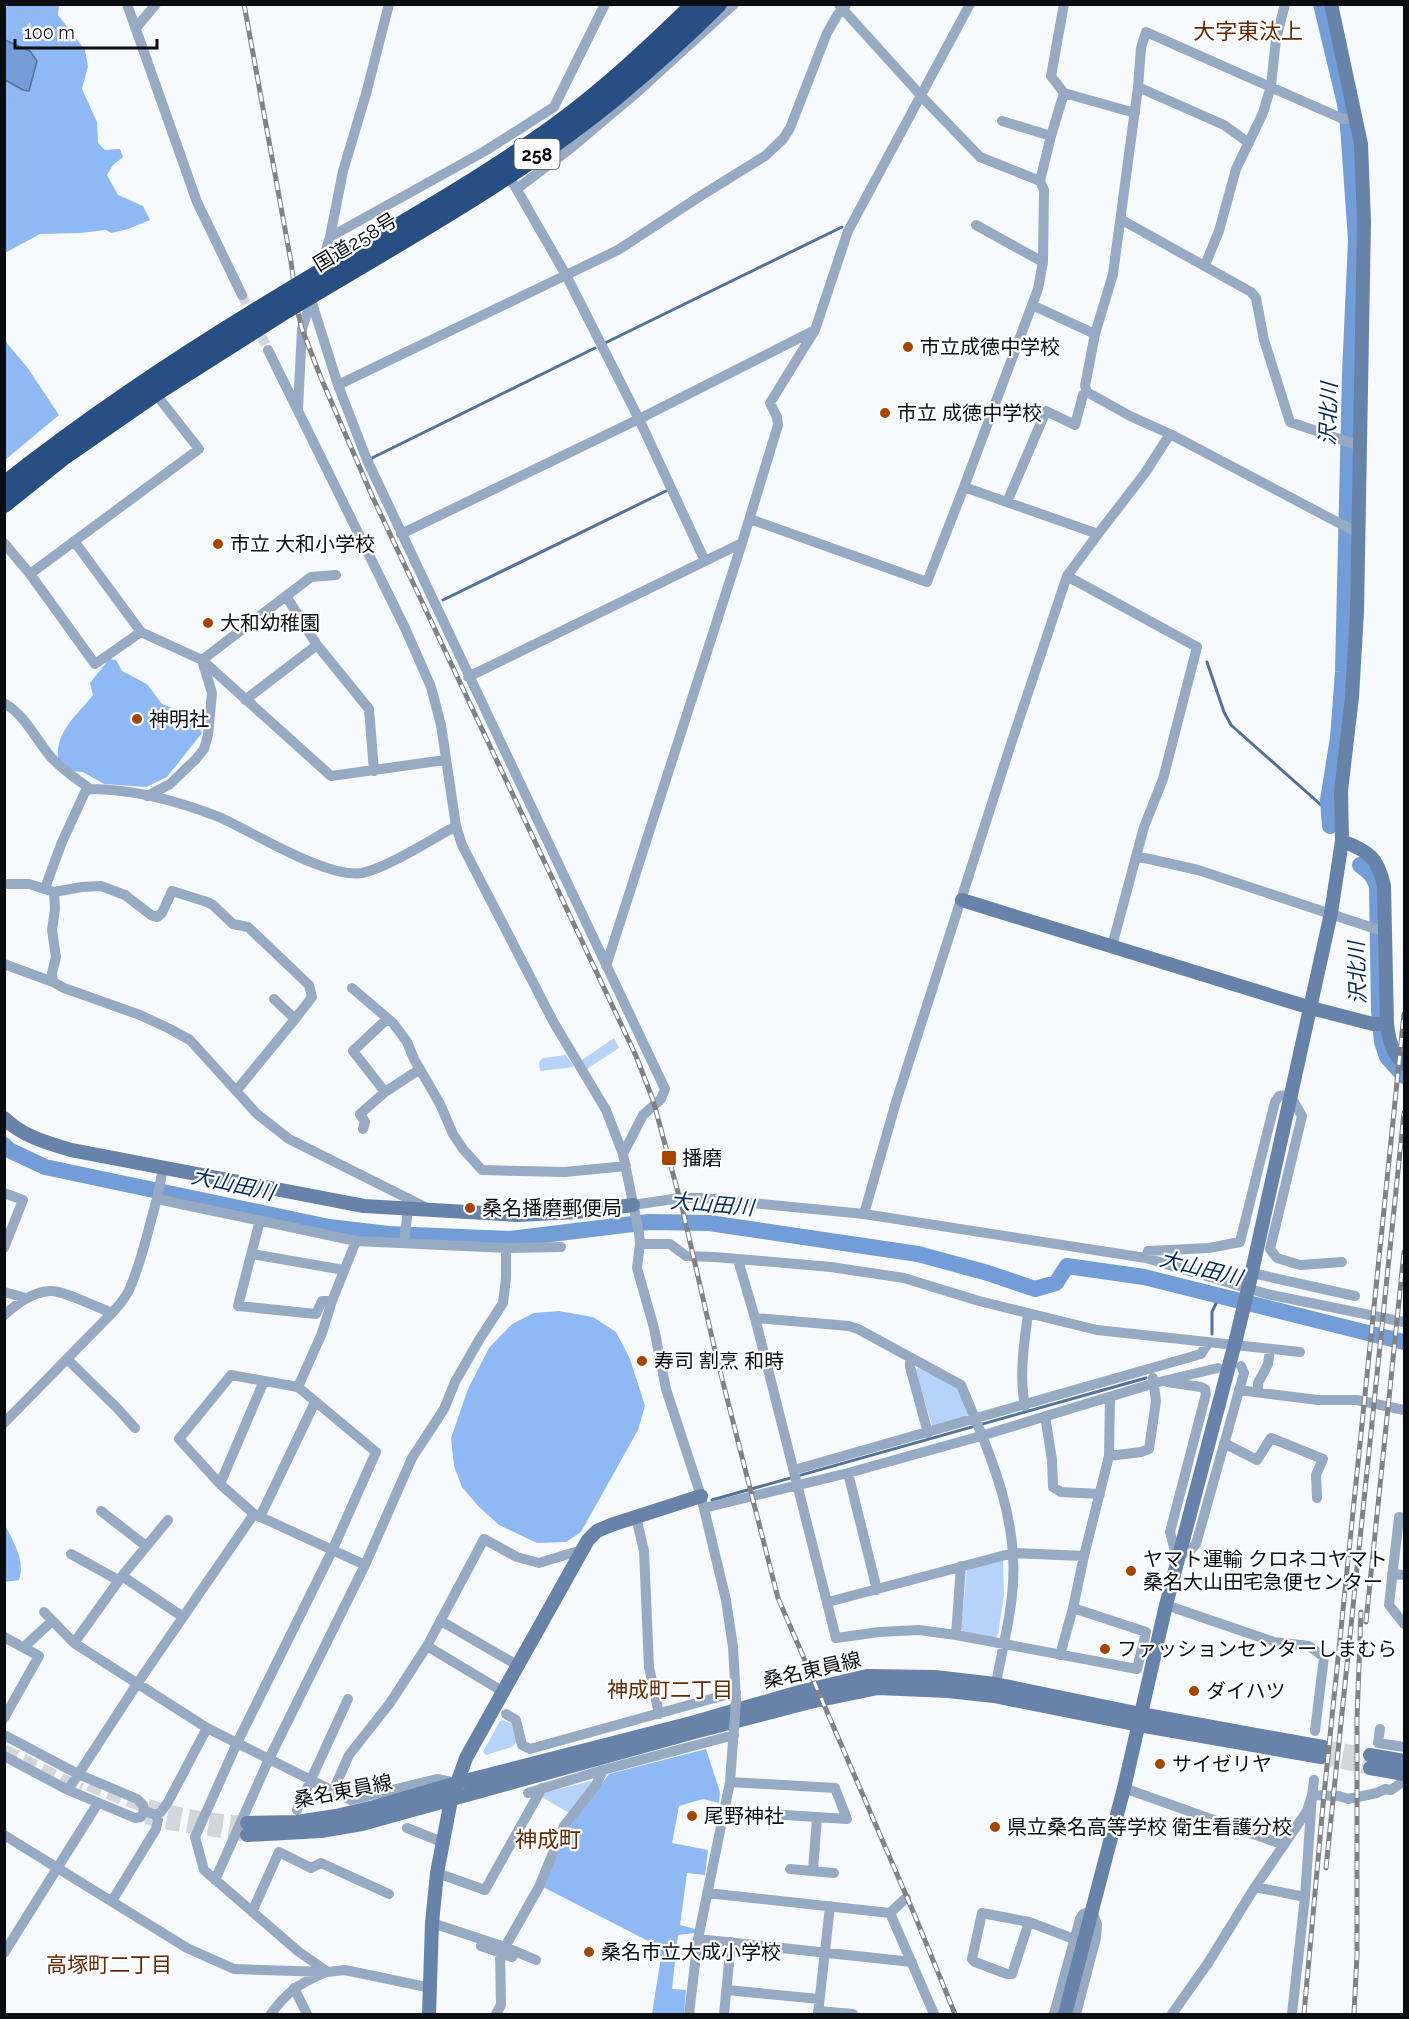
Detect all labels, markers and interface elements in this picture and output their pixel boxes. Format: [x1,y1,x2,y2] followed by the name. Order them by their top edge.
[15,12,158,50] scale bar
[1193,18,1303,44] district label: 大字東汰上
[24,22,75,43] text: 100 m
[514,139,560,169] road number: 258
[309,208,401,276] street label: 国道258号
[920,335,1060,359] place label: 市立成徳中学校
[901,340,915,354] marker: 市立成徳中学校
[1314,380,1342,446] water label: 沢北川
[897,401,1042,425] place label: 市立 成徳中学校
[878,406,892,420] marker: 市立 成徳中学校
[230,532,375,556] place label: 市立 大和小学校
[211,537,225,551] marker: 市立 大和小学校
[220,611,320,635] place label: 大和幼稚園
[201,616,215,630] marker: 大和幼稚園
[149,707,209,731] place label: 神明社
[130,712,144,726] marker: 神明社
[1343,939,1371,1005] water label: 沢北川
[682,1146,722,1170] place label: 播磨
[660,1149,678,1167] marker: 播磨
[189,1163,279,1205] water label: 大山田川
[669,1188,757,1220] water label: 大山田川
[482,1196,622,1220] place label: 桑名播磨郵便局
[463,1201,477,1215] marker: 桑名播磨郵便局
[1157,1246,1247,1291] water label: 大山田川
[654,1349,784,1373] place label: 寿司 割烹 和時
[635,1354,649,1368] marker: 寿司 割烹 和時
[1143,1547,1388,1594] place label: ヤマト運輸 クロネコヤマト 桑名大山田宅急便センター
[1124,1564,1138,1578] marker: ヤマト運輸 クロネコヤマト 桑名大山田宅急便センター
[1117,1637,1397,1661] place label: ファッションセンターしまむら
[1098,1642,1112,1656] marker: ファッションセンターしまむら
[761,1647,863,1693] street label: 桑名東員線
[607,1677,733,1702] district label: 神成町二丁目
[1206,1679,1286,1703] place label: ダイハツ
[1187,1684,1201,1698] marker: ダイハツ
[1172,1752,1272,1776] place label: サイゼリヤ
[1153,1757,1167,1771] marker: サイゼリヤ
[292,1770,394,1812] street label: 桑名東員線
[704,1804,784,1828] place label: 尾野神社
[685,1809,699,1823] marker: 尾野神社
[1007,1815,1292,1839] place label: 県立桑名高等学校 衛生看護分校
[988,1820,1002,1834] marker: 県立桑名高等学校 衛生看護分校
[515,1826,581,1852] district label: 神成町
[601,1940,781,1964] place label: 桑名市立大成小学校
[582,1945,596,1959] marker: 桑名市立大成小学校
[46,1952,172,1977] district label: 高塚町二丁目

